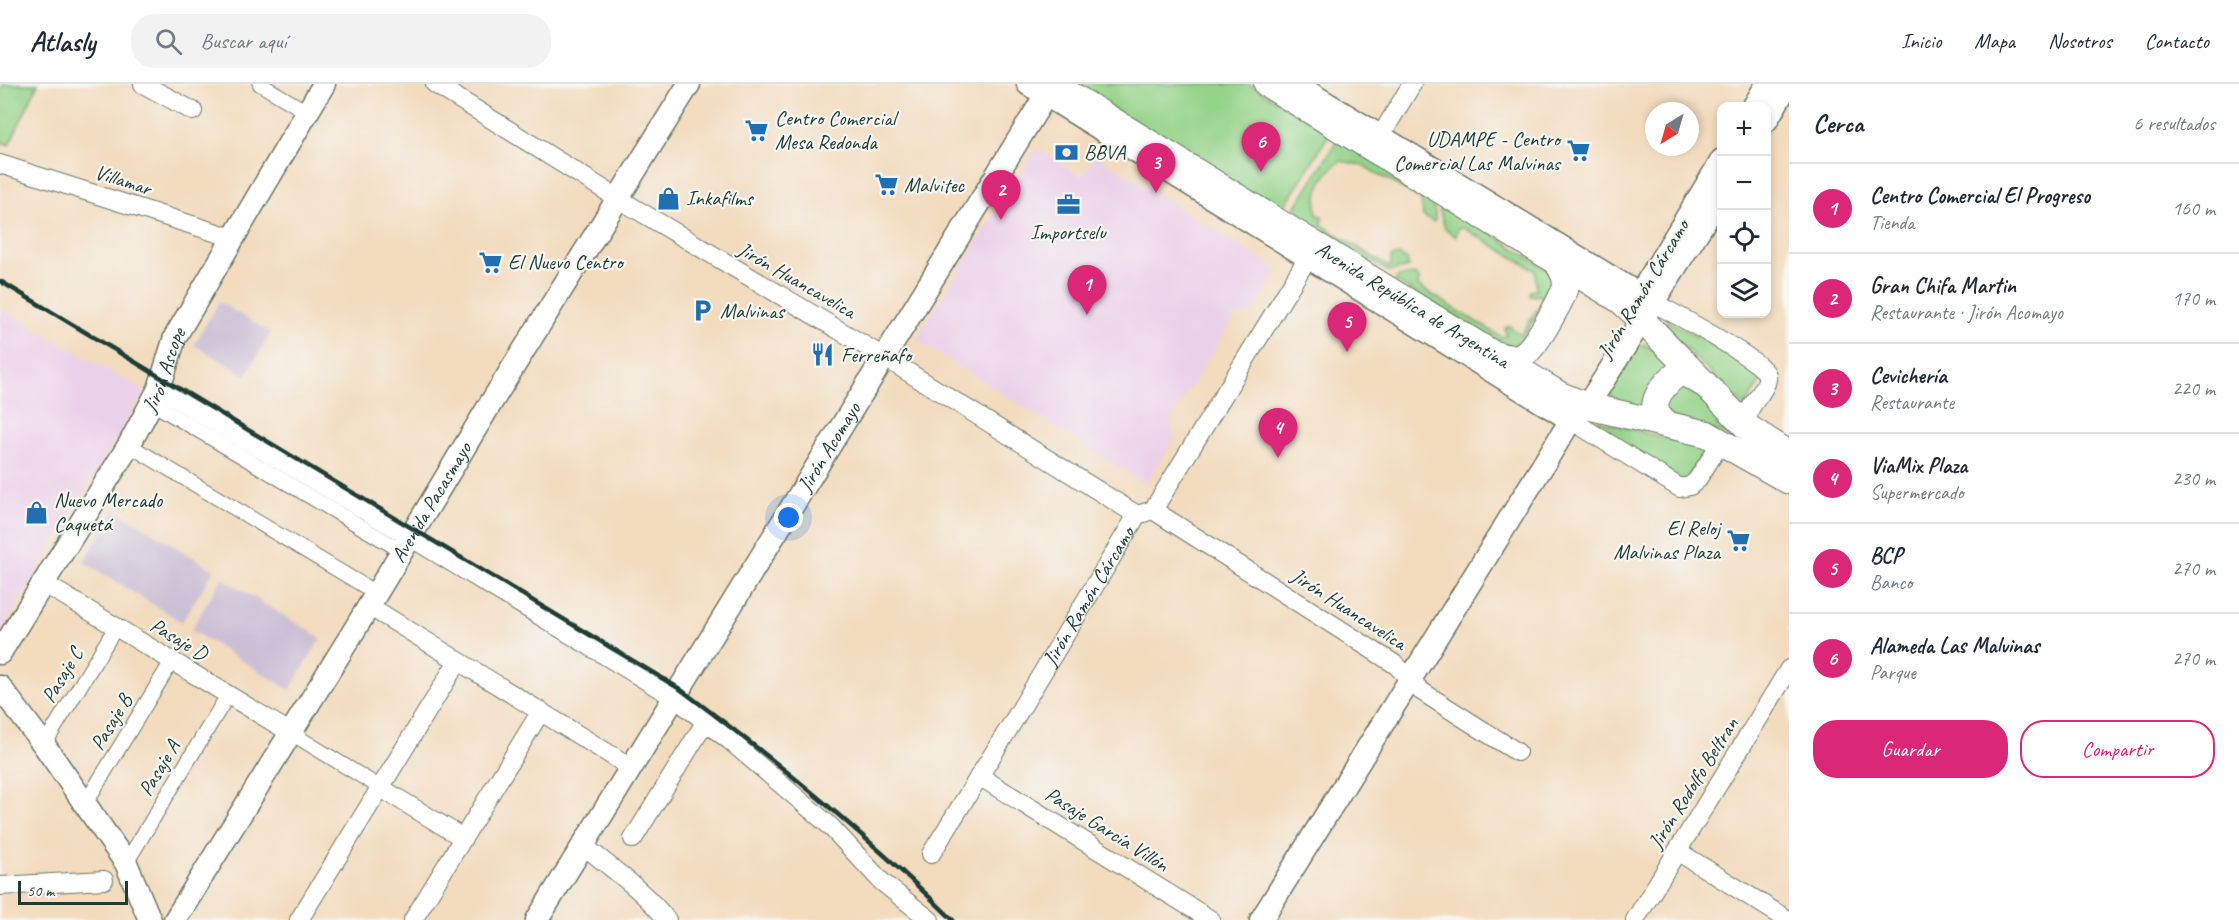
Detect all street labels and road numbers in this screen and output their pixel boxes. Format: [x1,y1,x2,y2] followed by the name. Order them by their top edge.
[92,159,157,202] street label: Villamar
[1591,213,1696,364] street label: Jirón Ramón Cárcamo
[733,235,863,325] street label: Jirón Huancavelica
[1311,235,1516,375] street label: Avenida República de Argentina
[136,321,191,417] street label: Jirón Ascope
[791,396,867,497] street label: Jirón Acomayo
[385,436,478,567] street label: Avenida Pacasmayo
[1036,520,1141,671] street label: Jirón Ramón Cárcamo
[1286,562,1413,657] street label: Jirón Huancavelica
[146,612,214,667] street label: Pasaje D
[35,641,90,707] street label: Pasaje C
[84,687,139,755] street label: Pasaje B
[1642,712,1744,854] street label: Jirón Rodolfo Beltran
[132,734,186,801] street label: Pasaje A
[1040,781,1174,878] street label: Pasaje García Villón

